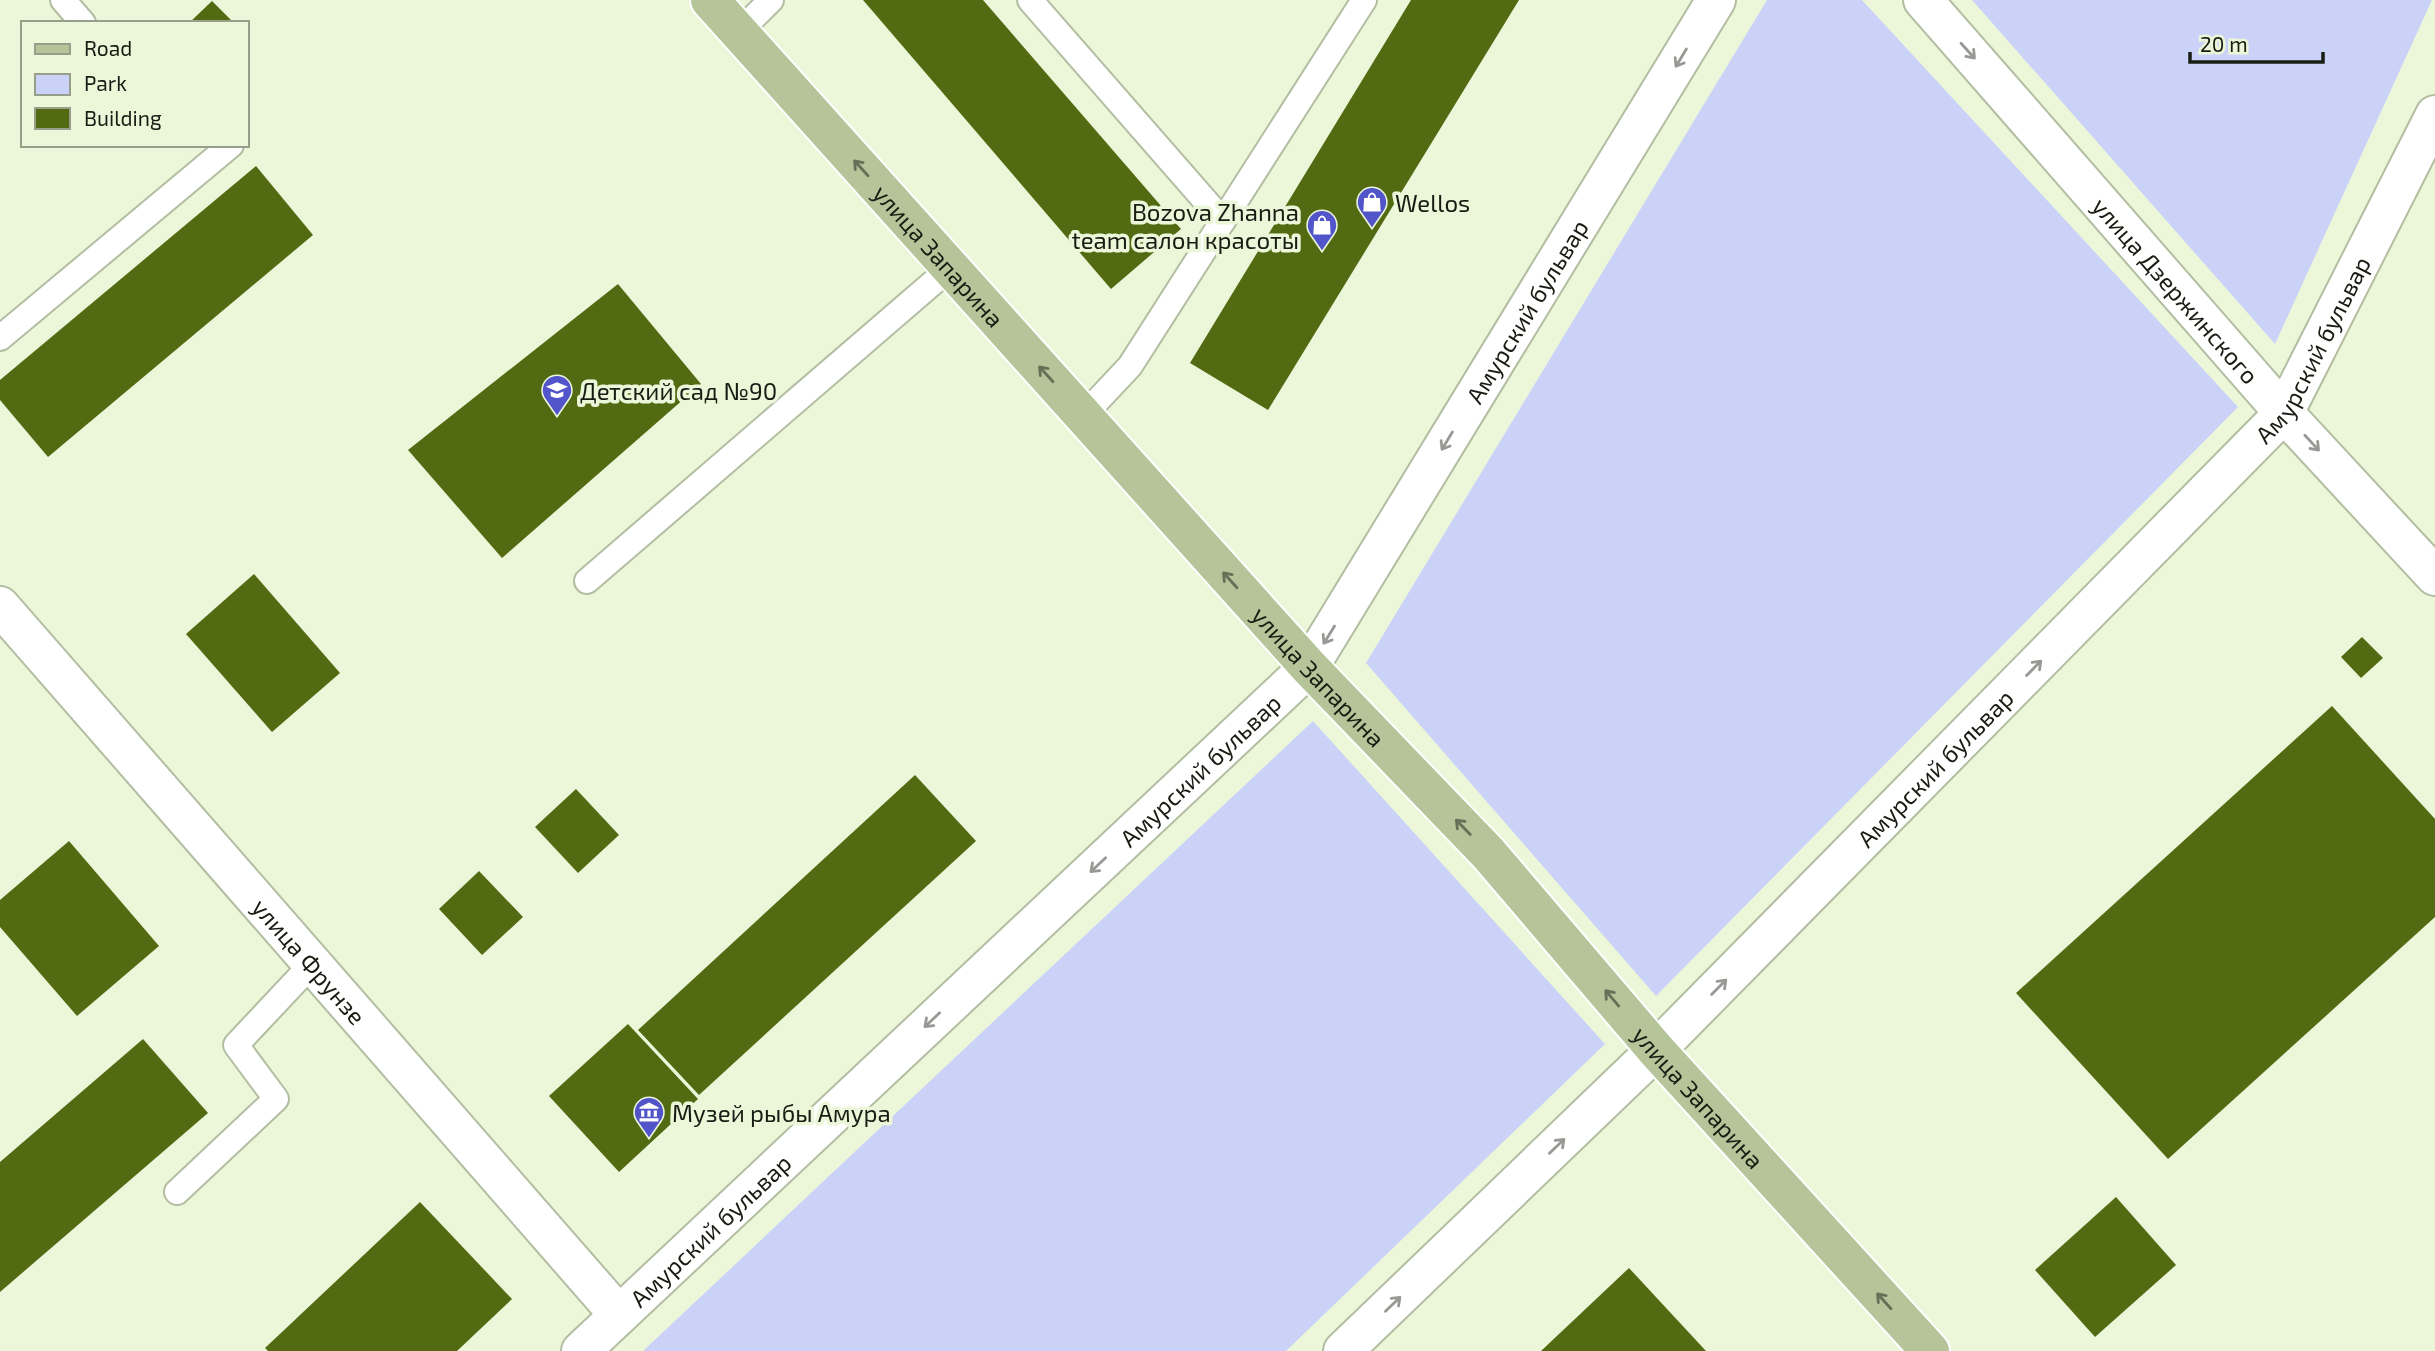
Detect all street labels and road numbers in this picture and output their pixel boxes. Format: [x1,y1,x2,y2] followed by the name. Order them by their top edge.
[867,178,1011,332] street label: улица Запарина
[2086,191,2266,389] street label: улица Дзержинского
[1459,214,1593,408] street label: Амурский бульвар
[2249,251,2376,449] street label: Амурский бульвар
[1246,600,1392,752] street label: улица Запарина
[1851,683,2019,852] street label: Амурский бульвар
[1113,687,1286,852] street label: Амурский бульвар
[246,892,373,1030] street label: улица Фрунзе
[1627,1020,1770,1174] street label: улица Запарина
[624,1147,796,1312] street label: Амурский бульвар

